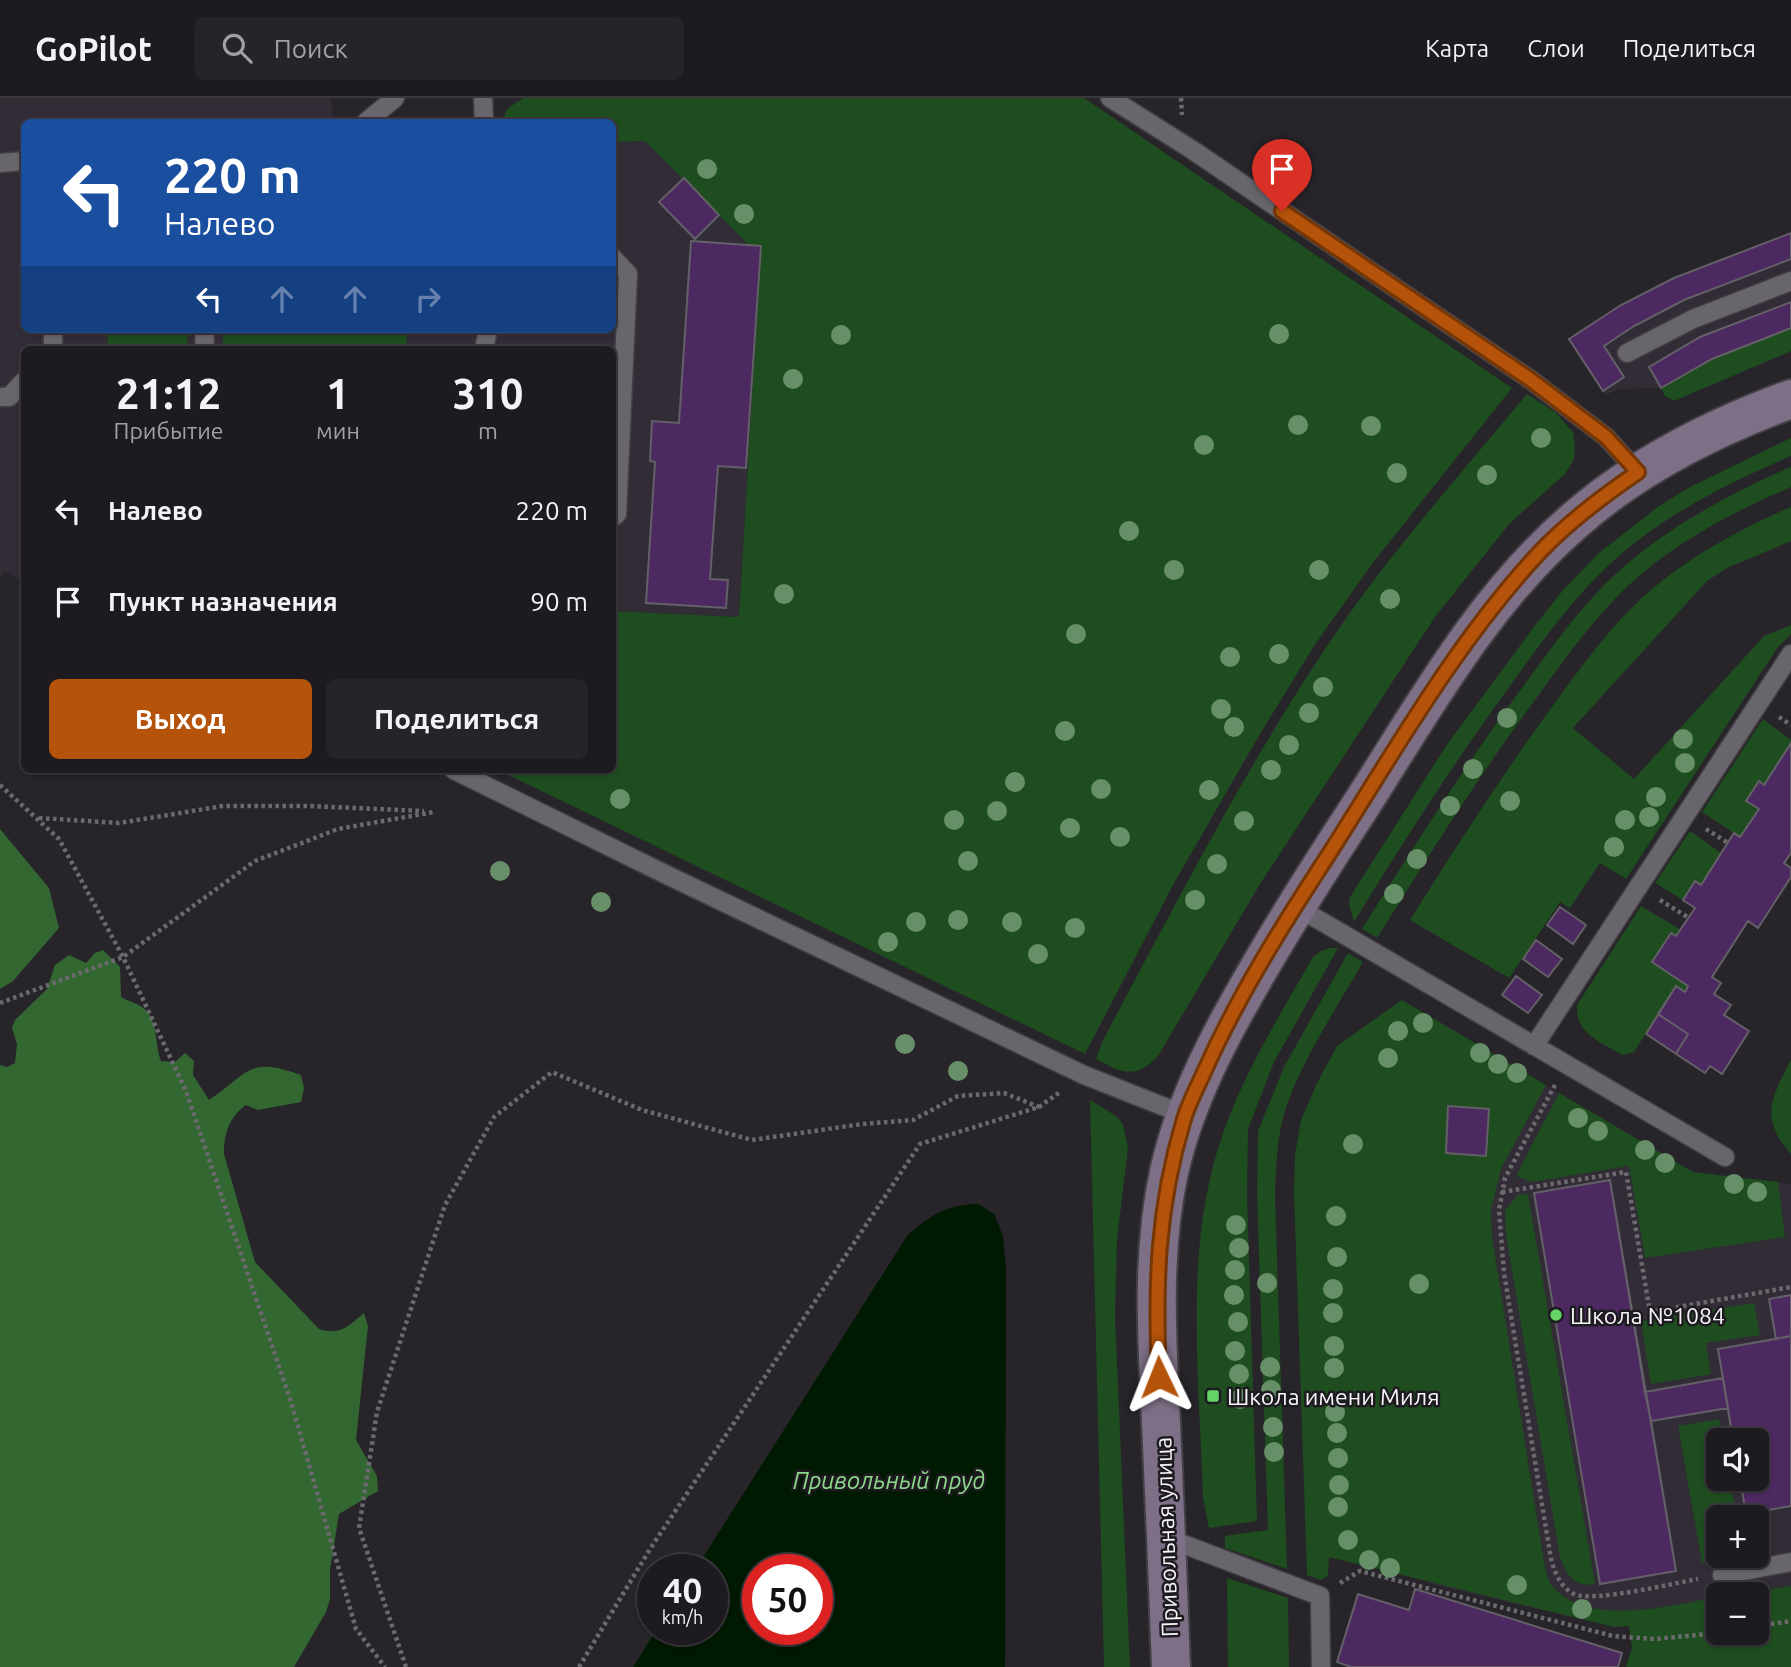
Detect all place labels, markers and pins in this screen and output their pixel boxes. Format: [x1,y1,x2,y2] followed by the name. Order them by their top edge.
[1252,139,1312,211] pin
[1570,1303,1725,1328] place label: Школа №1084
[1548,1307,1564,1323] marker: Школа №1084
[1227,1384,1440,1409] place label: Школа имени Миля
[1205,1388,1221,1404] marker: Школа имени Миля

